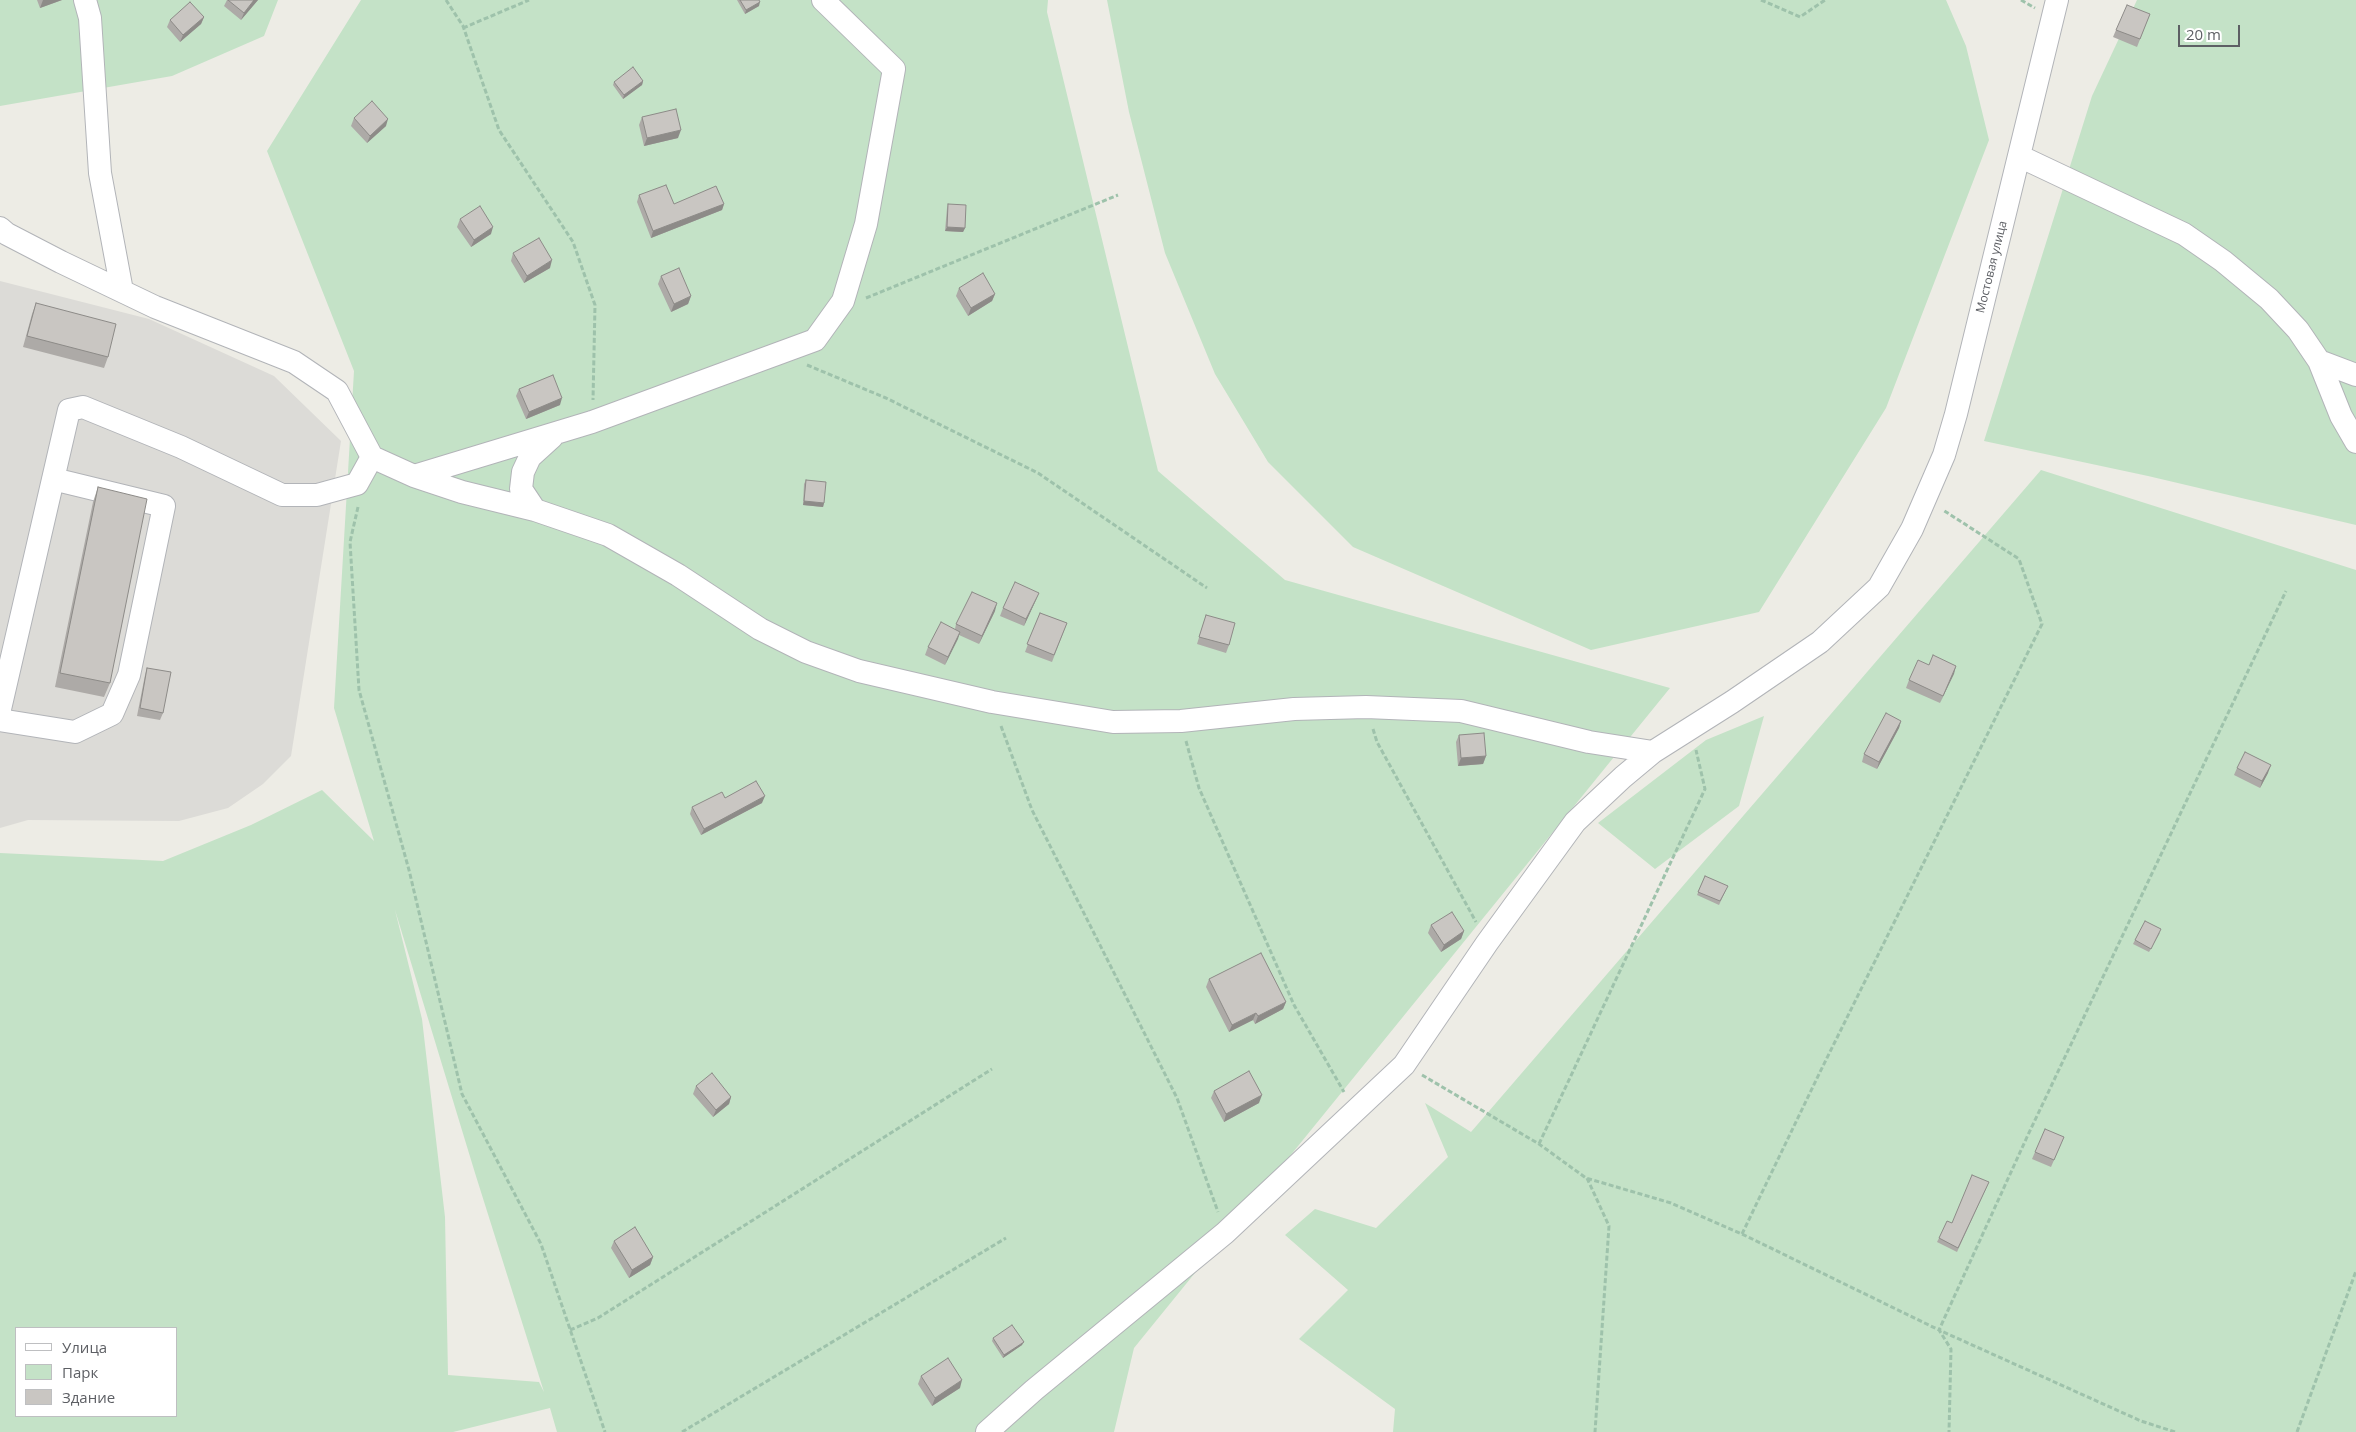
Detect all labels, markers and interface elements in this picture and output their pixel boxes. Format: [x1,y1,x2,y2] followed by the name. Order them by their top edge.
[2181,15,2244,47] scale bar
[2186,24,2221,44] text: 20 m
[1974,219,2010,315] street label: Мостовая улица
[15,1327,178,1417] legend
[62,1337,107,1357] text: Улица
[62,1362,98,1382] text: Парк
[62,1387,115,1407] text: Здание

